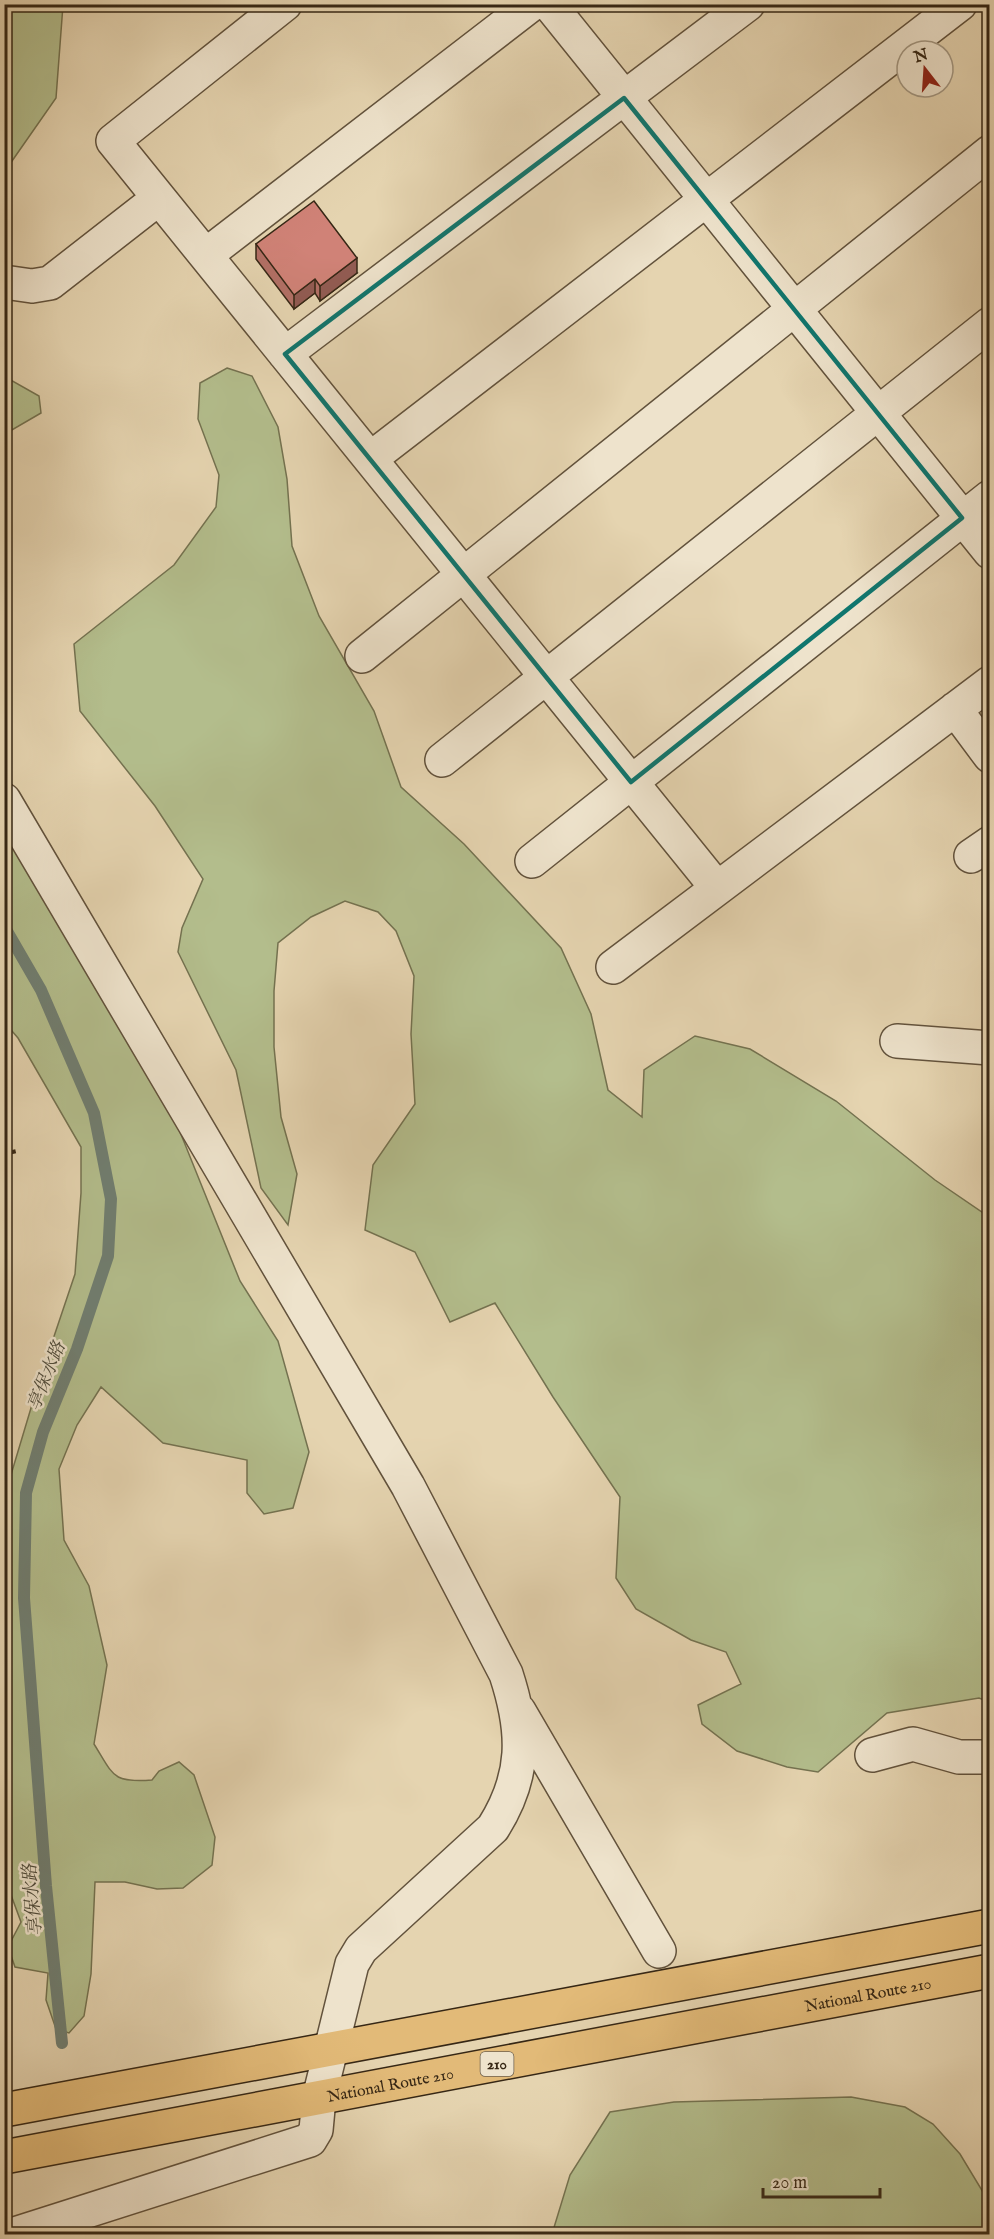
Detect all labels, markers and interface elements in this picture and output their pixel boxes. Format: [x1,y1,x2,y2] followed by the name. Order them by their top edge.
[895,39,955,99] north arrow
[911,45,931,68] text: N
[23,1337,72,1414] water label: 享保水路
[19,1861,48,1937] water label: 享保水路
[803,1974,933,2018] street label: National Route 210
[480,2052,514,2076] road number: 210
[326,2064,456,2108] street label: National Route 210
[763,2161,880,2199] scale bar
[772,2172,807,2195] text: 20 m

